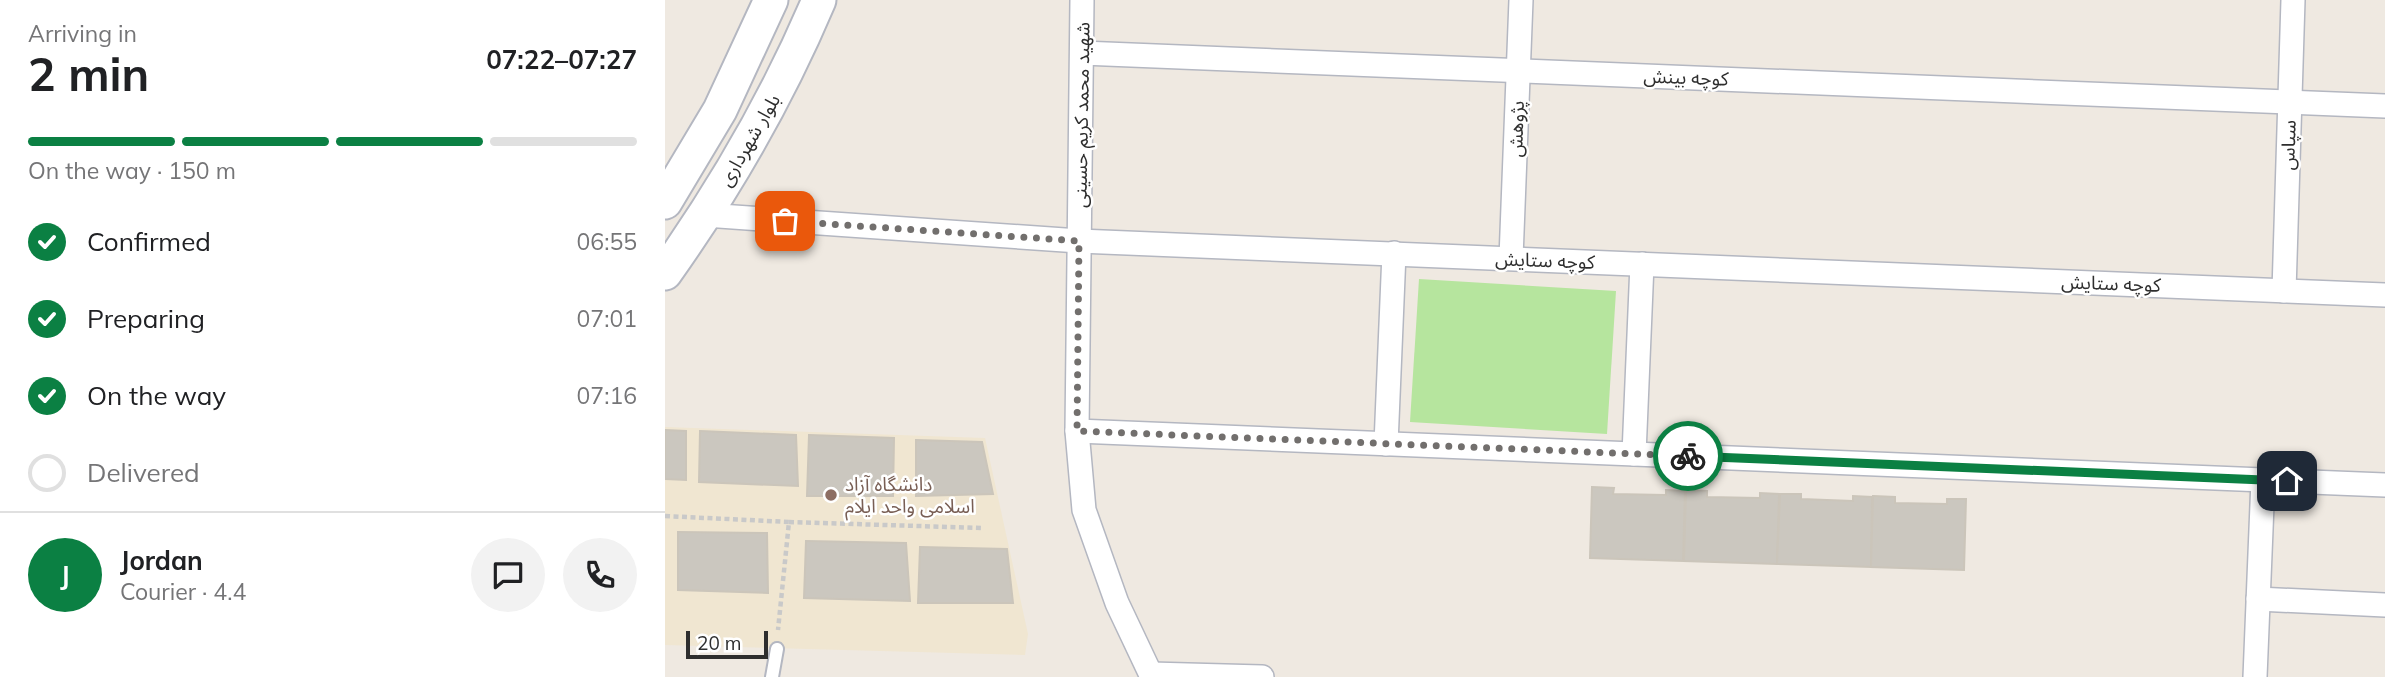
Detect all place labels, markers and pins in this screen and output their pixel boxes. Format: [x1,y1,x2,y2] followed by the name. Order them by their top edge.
[755,191,815,251] pin
[2257,451,2317,511] pin
[845,472,975,521] place label: دانشگاه آزاد اسلامی واحد ایلام
[823,487,839,503] marker: دانشگاه آزاد اسلامی واحد ایلام

